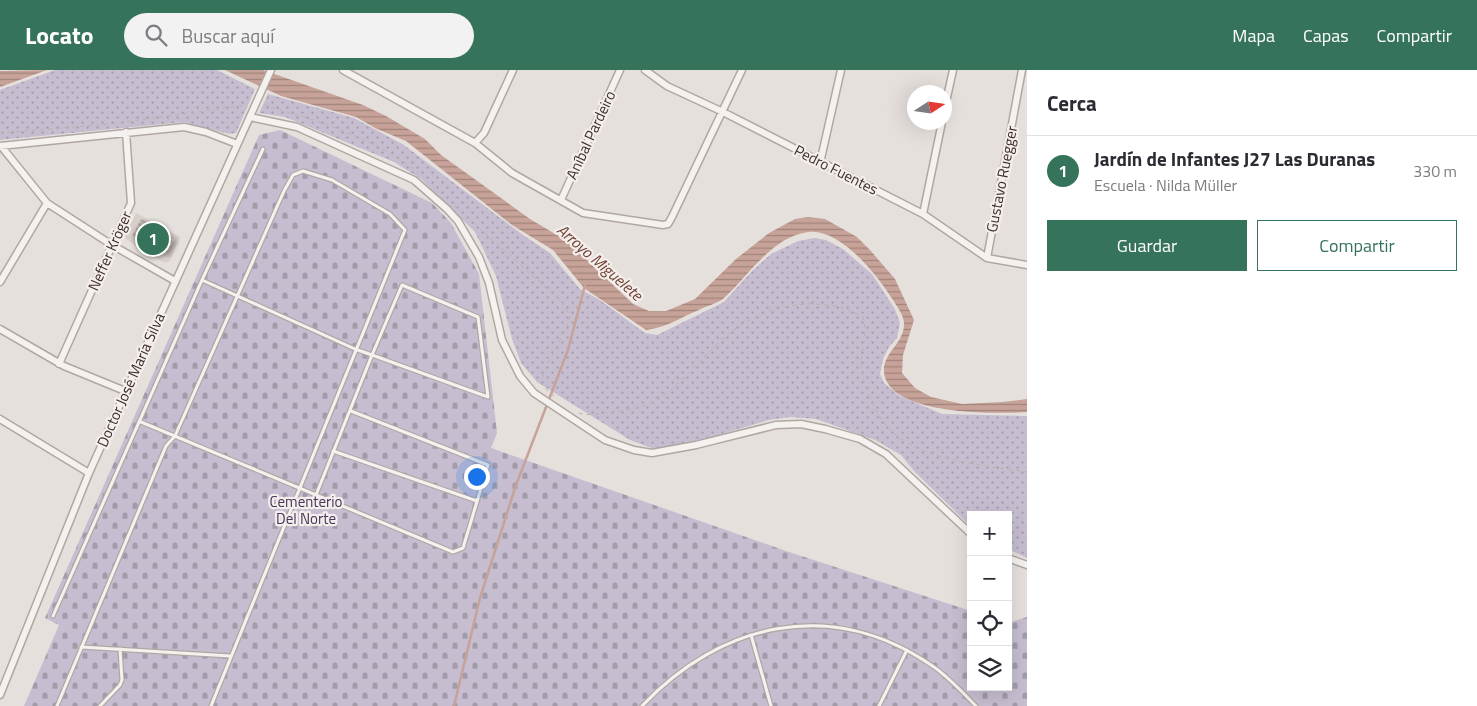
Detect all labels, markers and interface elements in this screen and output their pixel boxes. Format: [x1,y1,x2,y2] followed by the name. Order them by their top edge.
[124,13,474,58] search box
[25,17,94,53] text: Locato
[142,21,170,49] icon: search
[182,21,275,50] text: Buscar aquí
[1232,22,1275,49] text: Mapa
[1303,22,1349,49] text: Capas
[1377,22,1452,49] text: Compartir
[907,85,952,130] north arrow
[560,86,621,183] street label: Aníbal Pardeiro
[1047,87,1097,119] text: Cerca
[980,124,1023,234] street label: Gustavo Ruegger
[790,139,882,201] street label: Pedro Fuentes
[1094,144,1375,173] text: Jardín de Infantes J27 Las Duranas
[1059,159,1067,183] text: 1
[1413,159,1457,183] text: 330 m
[1094,173,1237,197] text: Escuela · Nilda Müller
[82,207,137,294] street label: Neffer Kröger
[552,218,649,307] water label: Arroyo Miguelete
[137,220,169,258] pin: 1
[1047,220,1247,271] button: Guardar
[1257,220,1457,271] button: Compartir
[91,309,171,451] street label: Doctor José María Silva
[464,464,490,490] your location
[270,490,343,530] park label: Cementerio Del Norte
[967,511,1012,691] map controls
[967,511,1012,556] button: +
[967,556,1012,601] button: −
[967,601,1012,646] button: locate
[967,646,1012,691] button: layers

